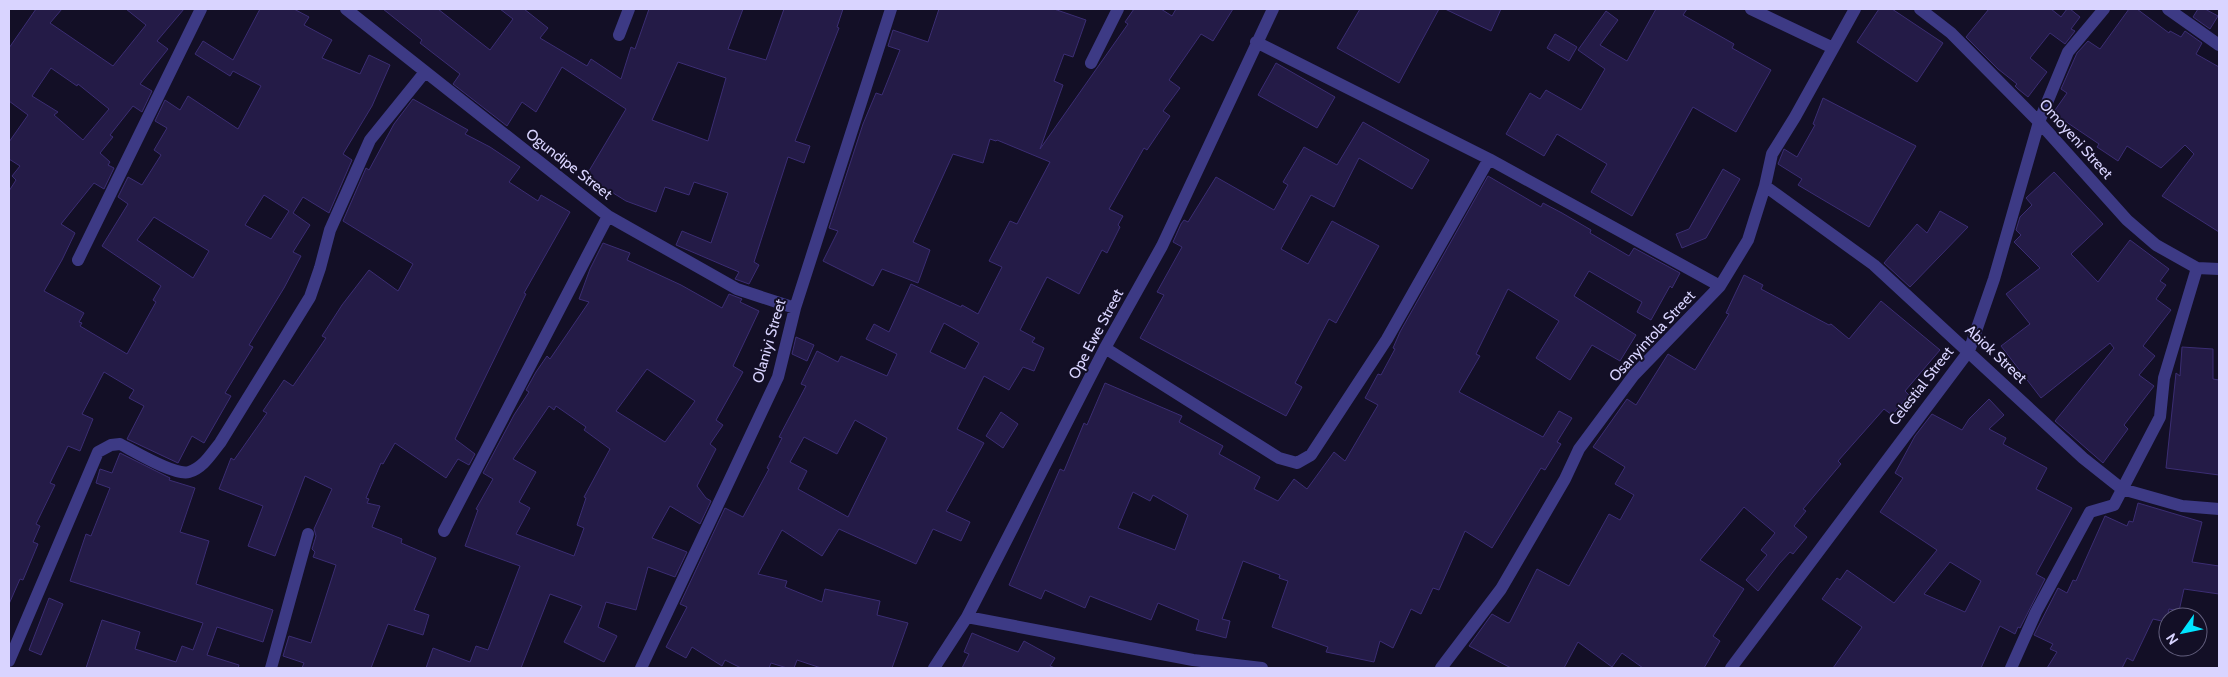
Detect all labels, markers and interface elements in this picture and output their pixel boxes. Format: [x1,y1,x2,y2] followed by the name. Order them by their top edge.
[2035,95,2117,183] street label: Omoyeni Street
[522,125,616,203] street label: Ogundipe Street
[1065,286,1127,382] street label: Ope Ewe Street
[1605,287,1699,385] street label: Osanyintola Street
[748,297,790,385] street label: Olaniyi Street
[1961,321,2031,387] street label: Abiok Street
[1885,343,1957,429] street label: Celestial Street
[2158,607,2208,657] north arrow
[2162,630,2182,648] text: N

